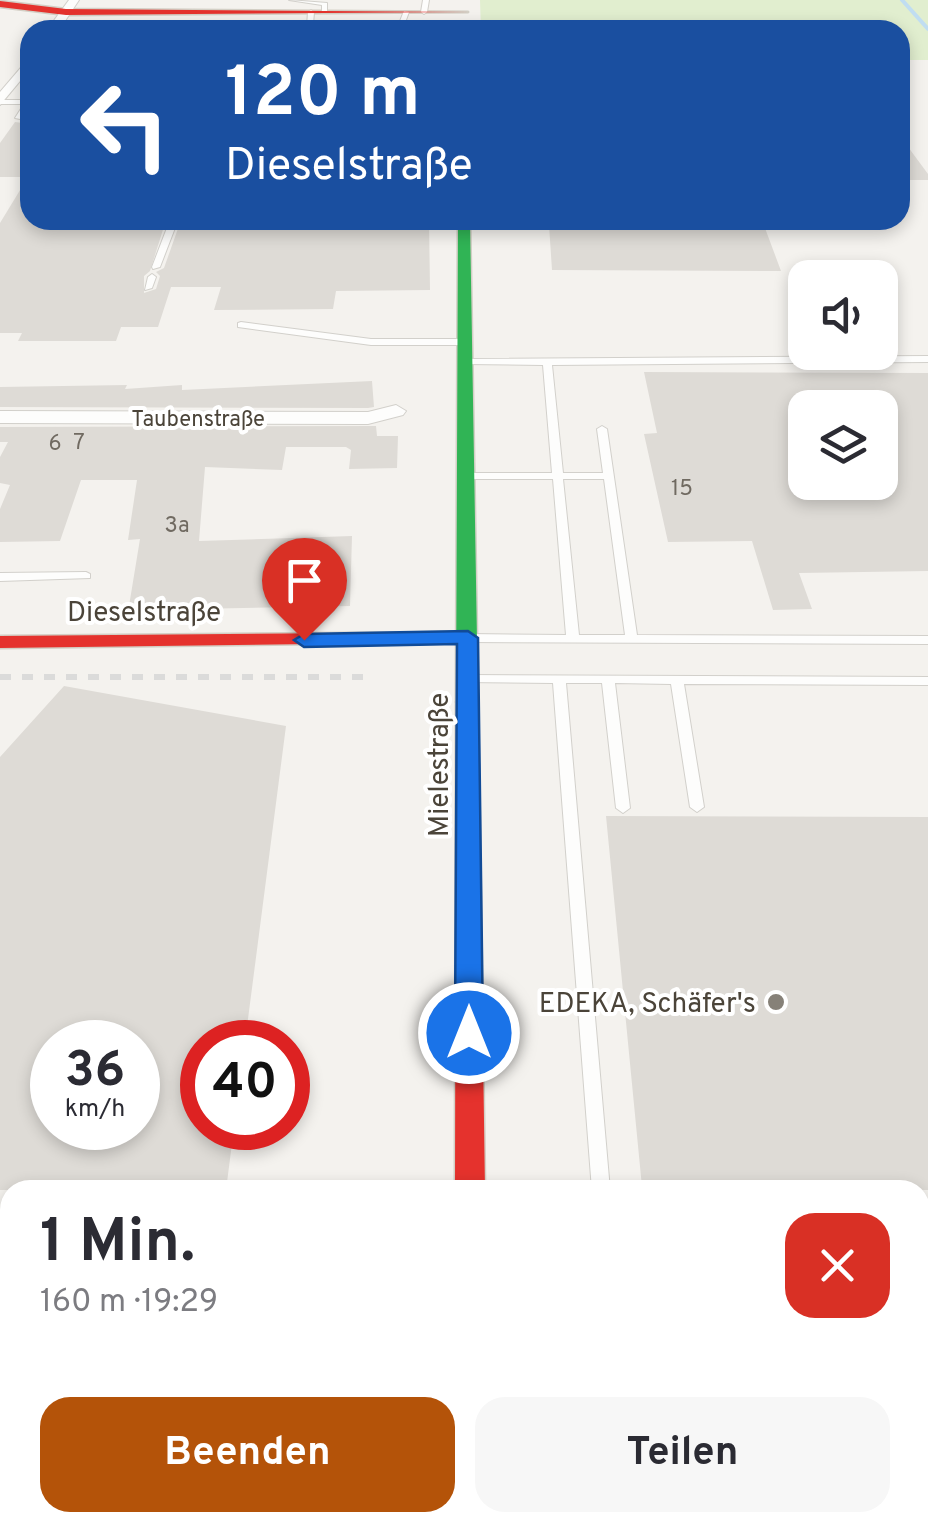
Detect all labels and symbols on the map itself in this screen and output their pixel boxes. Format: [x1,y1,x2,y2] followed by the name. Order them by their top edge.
[131,407,265,434] street label: Taubenstraße
[73,430,85,457] house number: 7
[48,431,62,458] house number: 6
[671,476,693,503] house number: 15
[164,513,190,540] house number: 3a
[262,538,347,641] pin
[67,596,221,632] street label: Dieselstraße
[423,693,459,837] street label: Mielestraße
[417,981,521,1085] position arrow
[539,987,756,1023] place label: EDEKA, Schäfer's
[765,991,787,1013] marker: EDEKA, Schäfer's
[180,1020,310,1150] speed limit sign: 40

